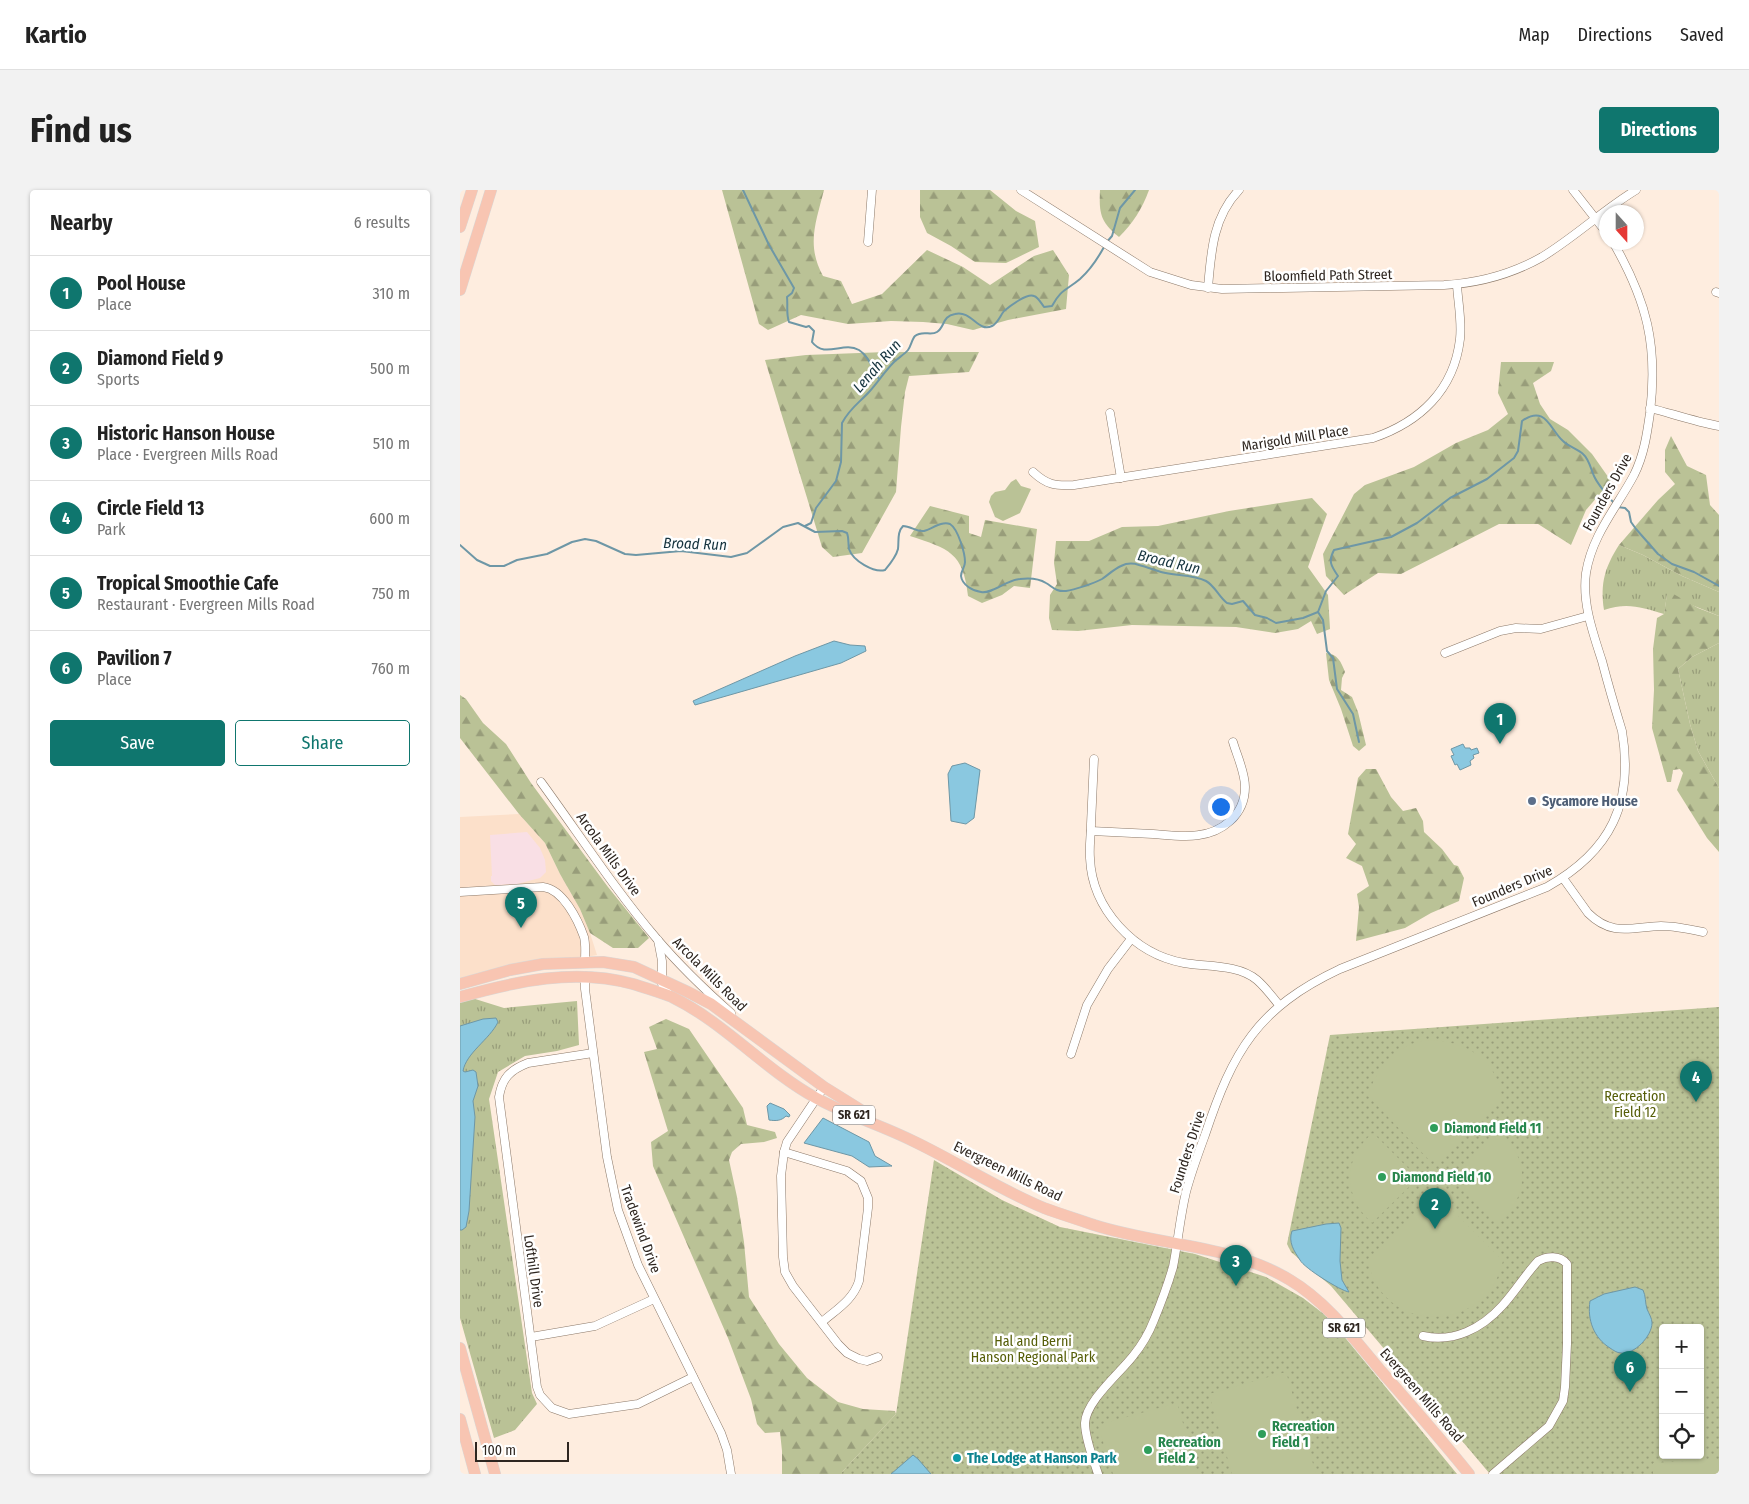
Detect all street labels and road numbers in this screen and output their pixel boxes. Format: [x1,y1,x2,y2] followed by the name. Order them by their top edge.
[1264,266,1393,285] street label: Bloomfield Path Street
[1240,422,1350,455] street label: Marigold Mill Place
[1579,451,1636,534] street label: Founders Drive
[573,809,644,899] street label: Arcola Mills Drive
[1469,862,1555,911] street label: Founders Drive
[669,934,750,1015] street label: Arcola Mills Road
[833,1106,875,1124] road number: SR 621
[1166,1109,1209,1196] street label: Founders Drive
[951,1138,1065,1205] street label: Evergreen Mills Road
[617,1183,664,1276] street label: Tradewind Drive
[520,1234,547,1309] street label: Lofthill Drive
[1323,1318,1365,1338] road number: SR 621
[1376,1345,1467,1446] street label: Evergreen Mills Road

